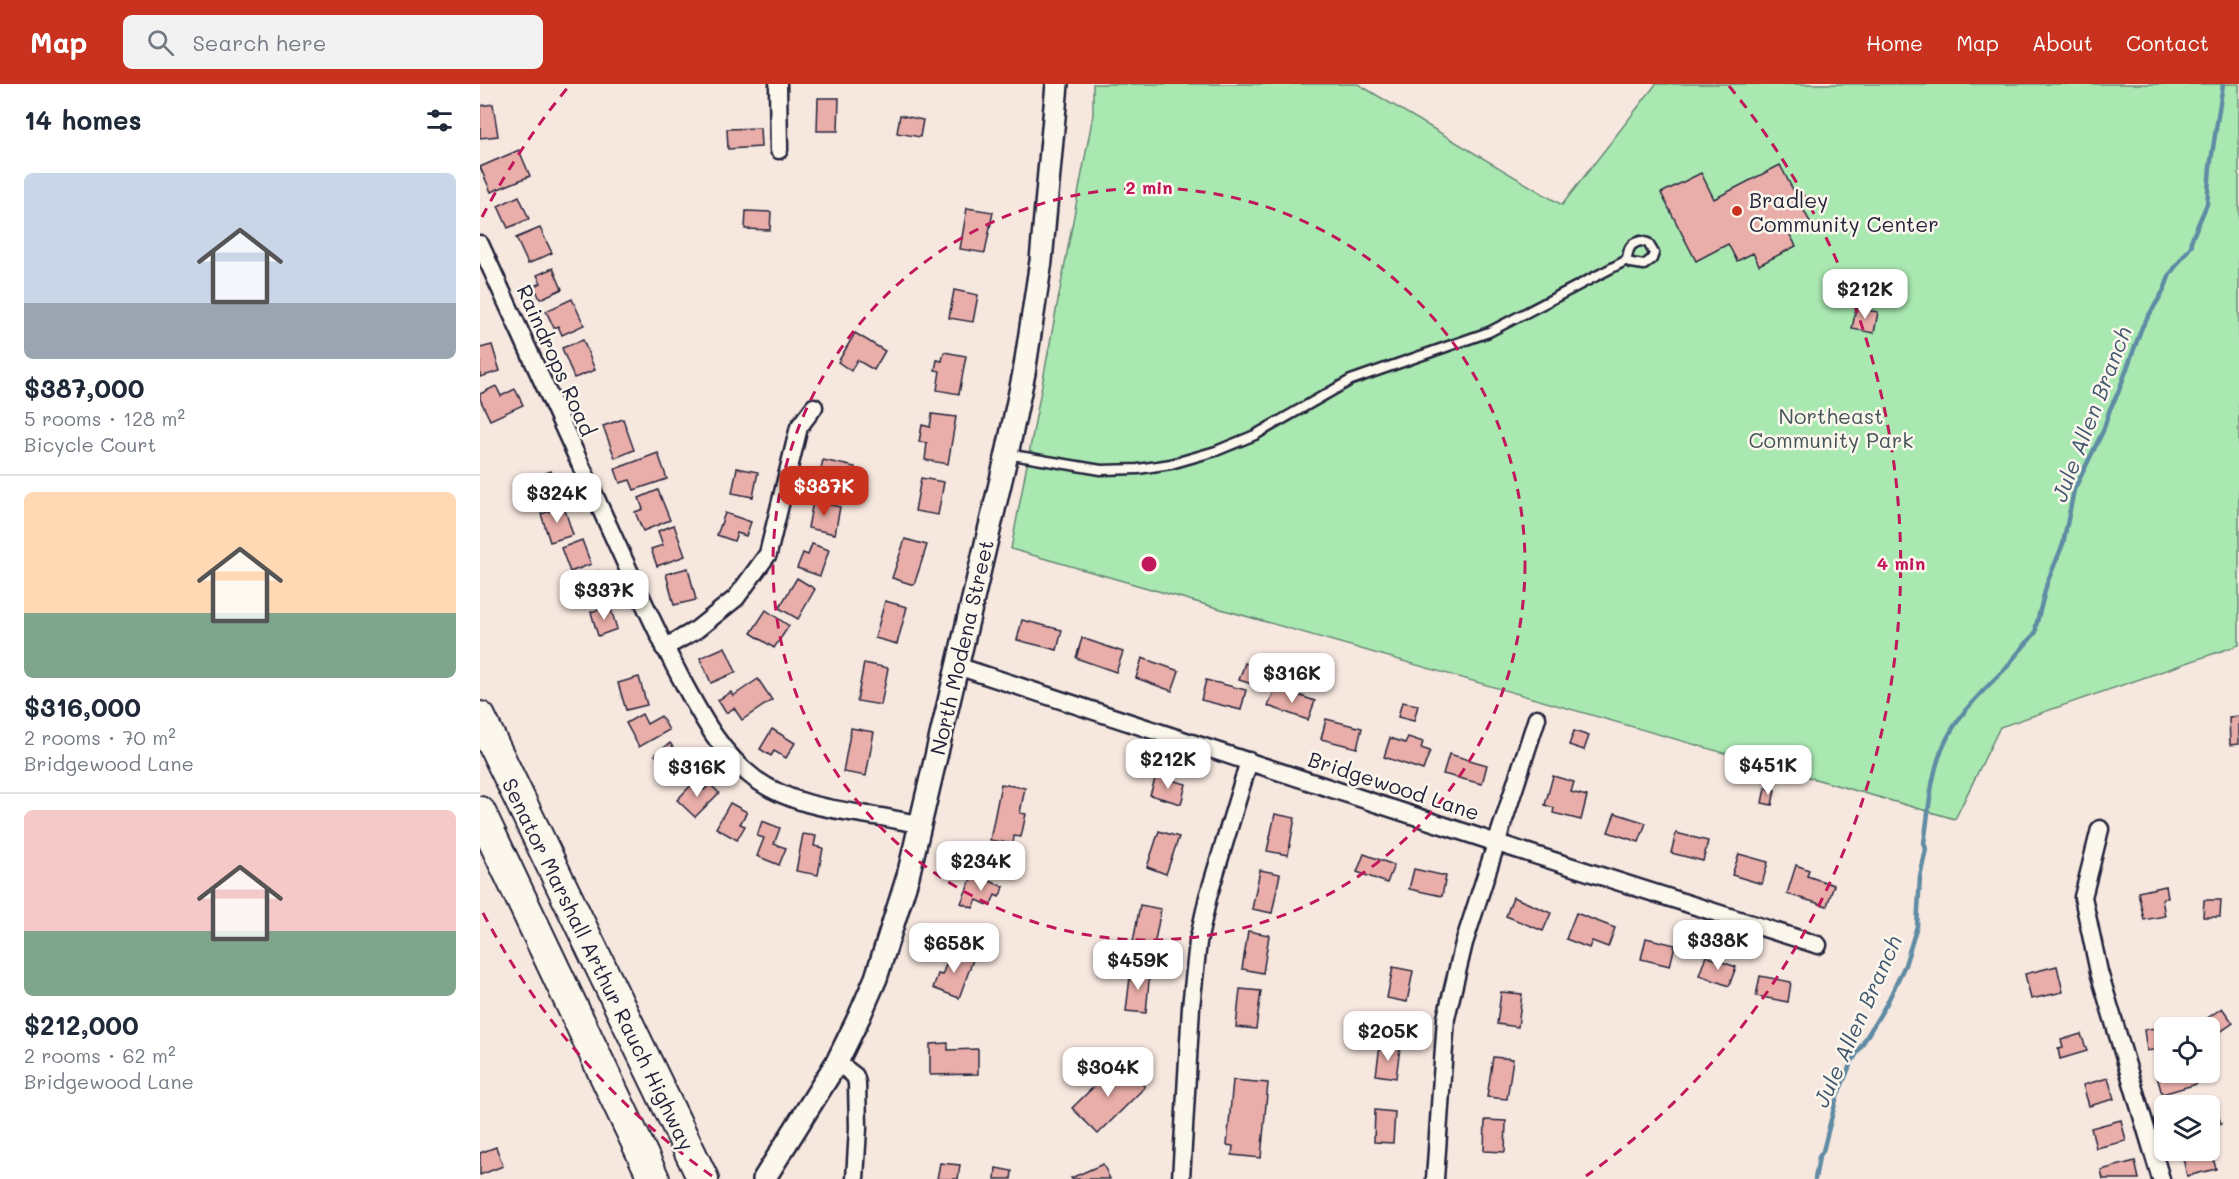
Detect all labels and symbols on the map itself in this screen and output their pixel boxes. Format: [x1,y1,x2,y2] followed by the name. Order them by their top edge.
[1125,175,1173,199] text: 2 min
[1749,186,1939,237] place label: Bradley Community Center
[1730,204,1744,218] marker: Bradley Community Center
[1823,269,1907,320] pin: $212K
[511,280,603,440] street label: Raindrops Road
[2044,322,2138,506] water label: Jule Allen Branch
[1749,402,1914,453] park label: Northeast Community Park
[782,466,866,517] pin: $387K
[515,473,599,524] pin: $324K
[923,537,999,757] street label: North Modena Street
[1877,551,1925,575] text: 4 min
[1139,554,1159,574] centre of rings
[562,570,646,621] pin: $337K
[1250,653,1334,704] pin: $316K
[1126,739,1210,790] pin: $212K
[1305,745,1483,825] street label: Bridgewood Lane
[1726,745,1810,796] pin: $451K
[655,747,739,798] pin: $316K
[497,773,701,1155] street label: Senator Marshall Arthur Rauch Highway
[939,841,1023,892] pin: $234K
[1676,920,1760,971] pin: $338K
[912,923,996,974] pin: $658K
[1806,930,1908,1112] water label: Jule Allen Branch
[1096,940,1180,991] pin: $459K
[1346,1011,1430,1062] pin: $205K
[1066,1047,1150,1098] pin: $304K

